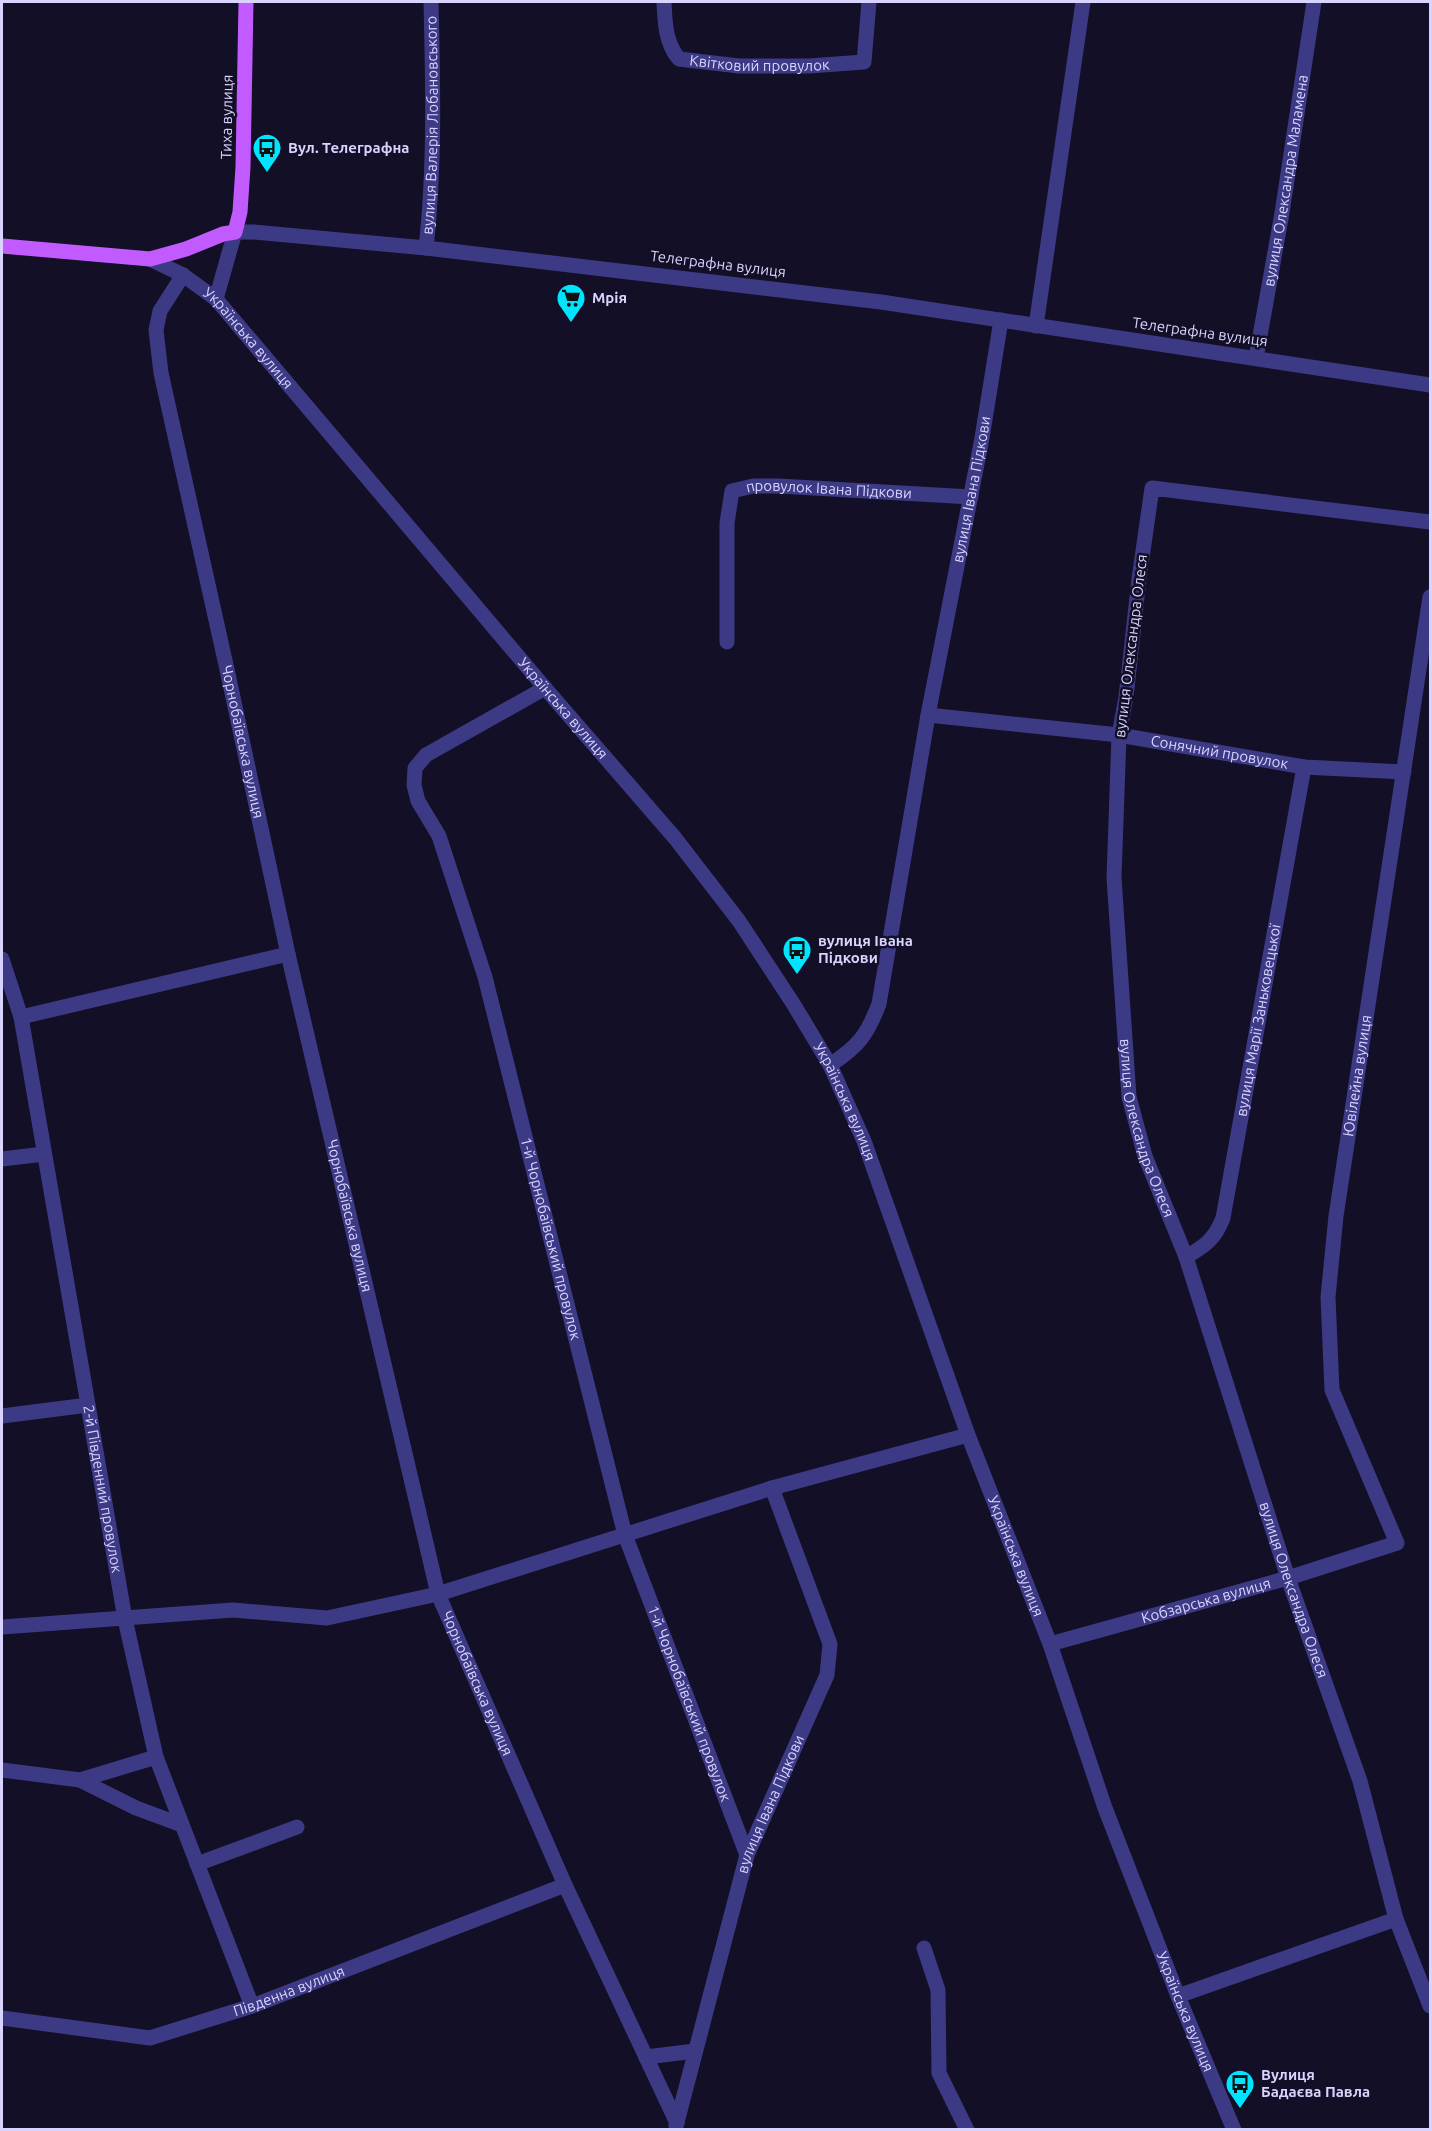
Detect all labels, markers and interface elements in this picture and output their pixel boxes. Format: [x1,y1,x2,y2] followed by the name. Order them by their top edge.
[418,16,441,235] street label: вулиця Валерія Лобановського
[689,51,830,74] street label: Квітковий провулок
[1260,73,1311,288] street label: вулиця Олександра Маламена
[217,74,236,160] street label: Тиха вулиця
[251,132,283,174] bus stop icon: Вул. Телеграфна
[288,139,410,156] place label: Вул. Телеграфна
[649,247,787,280] street label: Телеграфна вулиця
[555,282,587,324] supermarket icon: Мрія
[200,284,297,392] street label: Українська вулиця
[592,289,627,306] place label: Мрія
[1131,314,1269,349] street label: Телеграфна вулиця
[949,415,993,564] street label: вулиця Івана Підкови
[744,477,912,502] street label: провулок Івана Підкови
[1111,553,1150,739] street label: вулиця Олександра Олеся
[515,654,612,762] street label: Українська вулиця
[218,663,268,820] street label: Чорнобаївська вулиця
[1149,732,1290,772] street label: Сонячний провулок
[1232,922,1284,1118] street label: вулиця Марії Заньковецької
[818,932,913,966] place label: вулиця Івана Підкови
[781,934,813,976] bus stop icon: вулиця Івана Підкови
[1339,1014,1374,1138] street label: Ювілейна вулиця
[1117,1038,1178,1220] street label: вулиця Олександра Олеся
[810,1039,879,1163] street label: Українська вулиця
[518,1135,585,1342] street label: 1-й Чорнобаївський провулок
[324,1138,376,1294] street label: Чорнобаївська вулиця
[80,1404,126,1574] street label: 2-й Південний провулок
[985,1493,1047,1619] street label: Українська вулиця
[1256,1500,1332,1680] street label: вулиця Олександра Олеся
[1139,1574,1273,1626] street label: Кобзарська вулиця
[645,1603,735,1804] street label: 1-й Чорнобаївський провулок
[438,1608,516,1758] street label: Чорнобаївська вулиця
[734,1732,807,1875] street label: вулиця Івана Підкови
[1154,1949,1218,2074] street label: Українська вулиця
[231,1962,347,2019] street label: Південна вулиця
[1261,2066,1370,2100] place label: Вулиця Бадаєва Павла
[1224,2068,1256,2110] bus stop icon: Вулиця Бадаєва Павла

